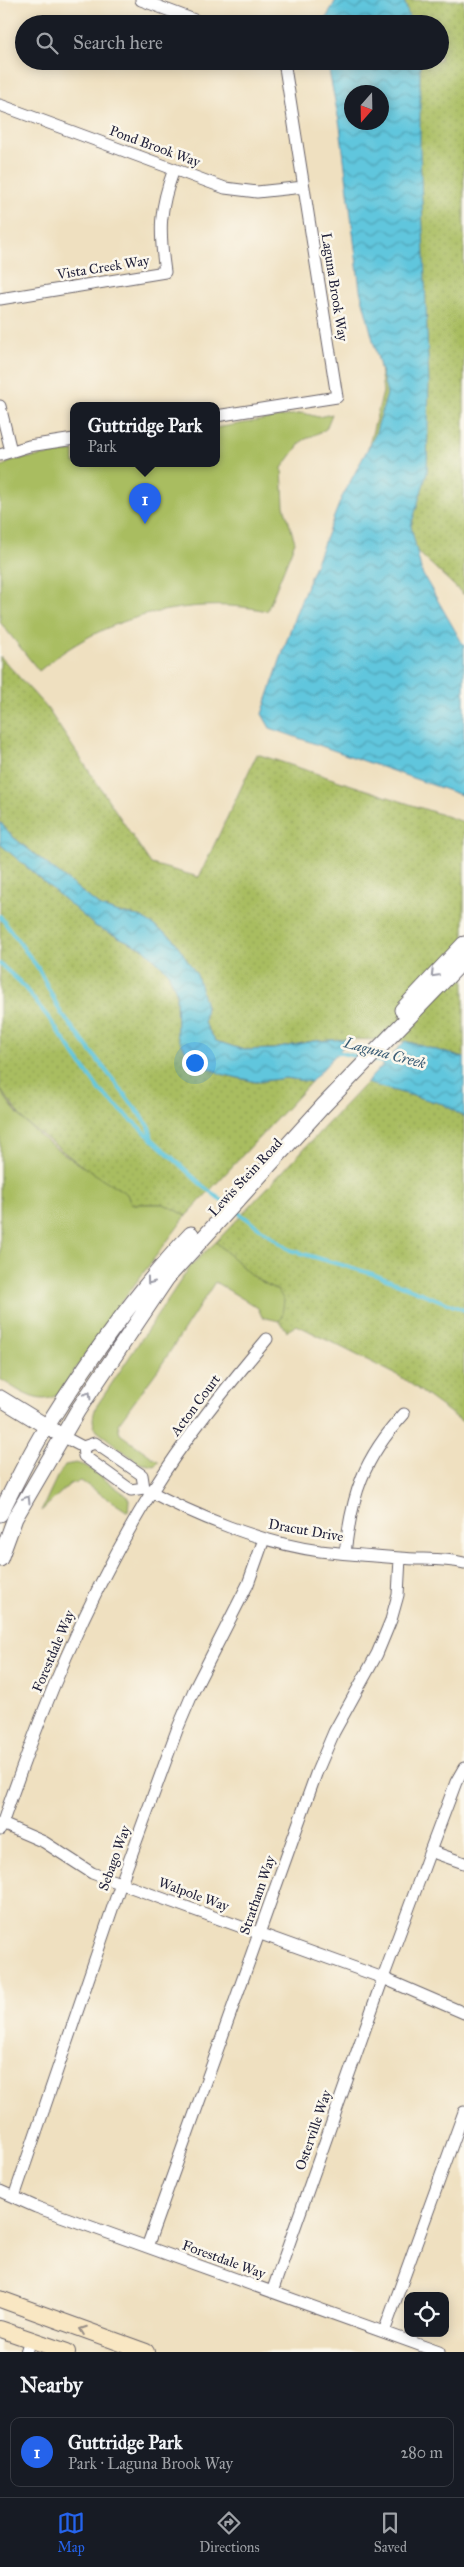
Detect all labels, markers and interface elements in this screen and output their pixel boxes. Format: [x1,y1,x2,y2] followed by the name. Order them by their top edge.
[15,15,449,70] search box
[33,29,61,57] icon: search
[73,31,163,54] text: Search here
[344,85,389,130] north arrow
[107,122,203,171] street label: Pond Brook Way
[318,231,352,343] street label: Laguna Brook Way
[55,252,151,283] street label: Vista Creek Way
[70,402,220,467] popup
[88,414,202,437] text: Guttridge Park
[88,437,117,456] text: Park
[129,483,161,524] pin: 1
[431,968,440,977] one-way arrow
[341,1033,428,1073] water label: Laguna Creek
[182,1050,208,1076] your location
[205,1135,286,1220] street label: Lewis Stein Road
[147,1275,156,1285] one-way arrow
[166,1371,224,1440] street label: Acton Court
[81,1391,91,1400] one-way arrow
[20,1495,30,1504] one-way arrow
[267,1516,345,1545] street label: Dracut Drive
[29,1607,79,1695] street label: Forestdale Way
[95,1823,134,1893] street label: Sebago Way
[236,1853,279,1937] street label: Stratham Way
[156,1874,232,1915] street label: Walpole Way
[292,2087,335,2173] street label: Osterville Way
[180,2237,268,2283] street label: Forestdale Way
[404,2292,449,2337] map controls
[404,2292,449,2337] button: locate
[80,2326,88,2336] one-way arrow
[20,2372,83,2398] text: Nearby
[68,2431,183,2454] text: Guttridge Park
[34,2443,40,2462] text: 1
[400,2443,443,2462] text: 280 m
[68,2454,233,2473] text: Park · Laguna Brook Way
[57,2509,85,2556] tab: Map
[199,2509,260,2556] tab: Directions
[374,2509,407,2556] tab: Saved

